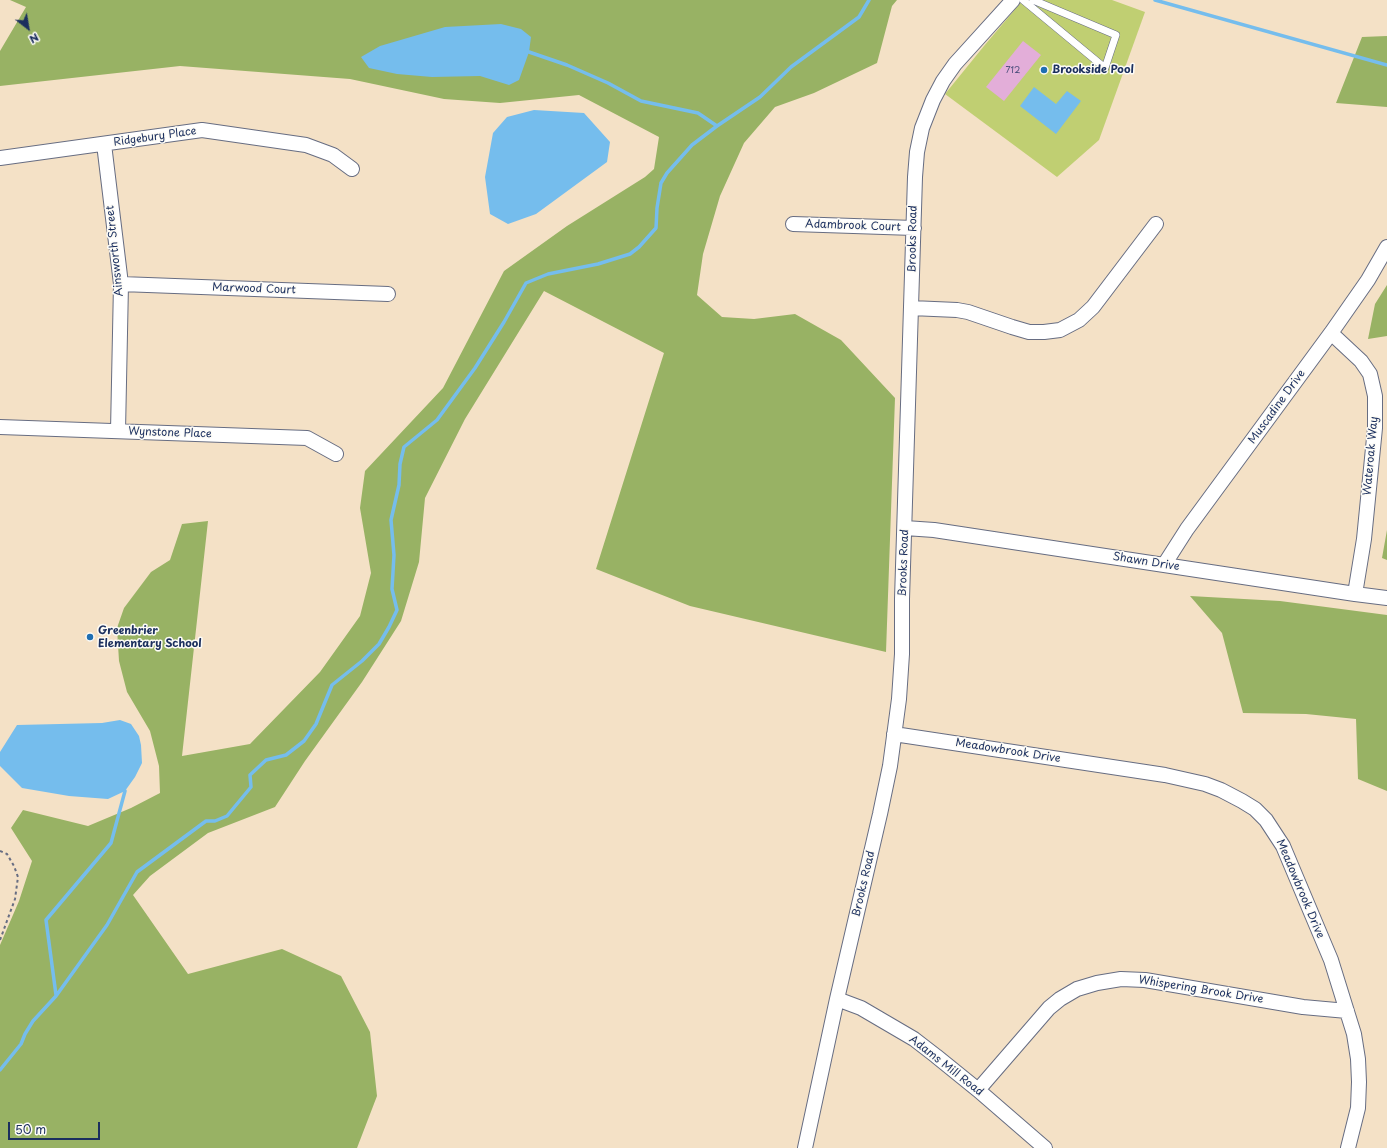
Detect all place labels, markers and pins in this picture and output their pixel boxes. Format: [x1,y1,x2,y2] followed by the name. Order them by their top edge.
[1052,63,1134,77] place label: Brookside Pool
[1039,65,1049,75] marker: Brookside Pool
[98,624,202,650] place label: Greenbrier Elementary School
[85,632,95,642] marker: Greenbrier Elementary School

